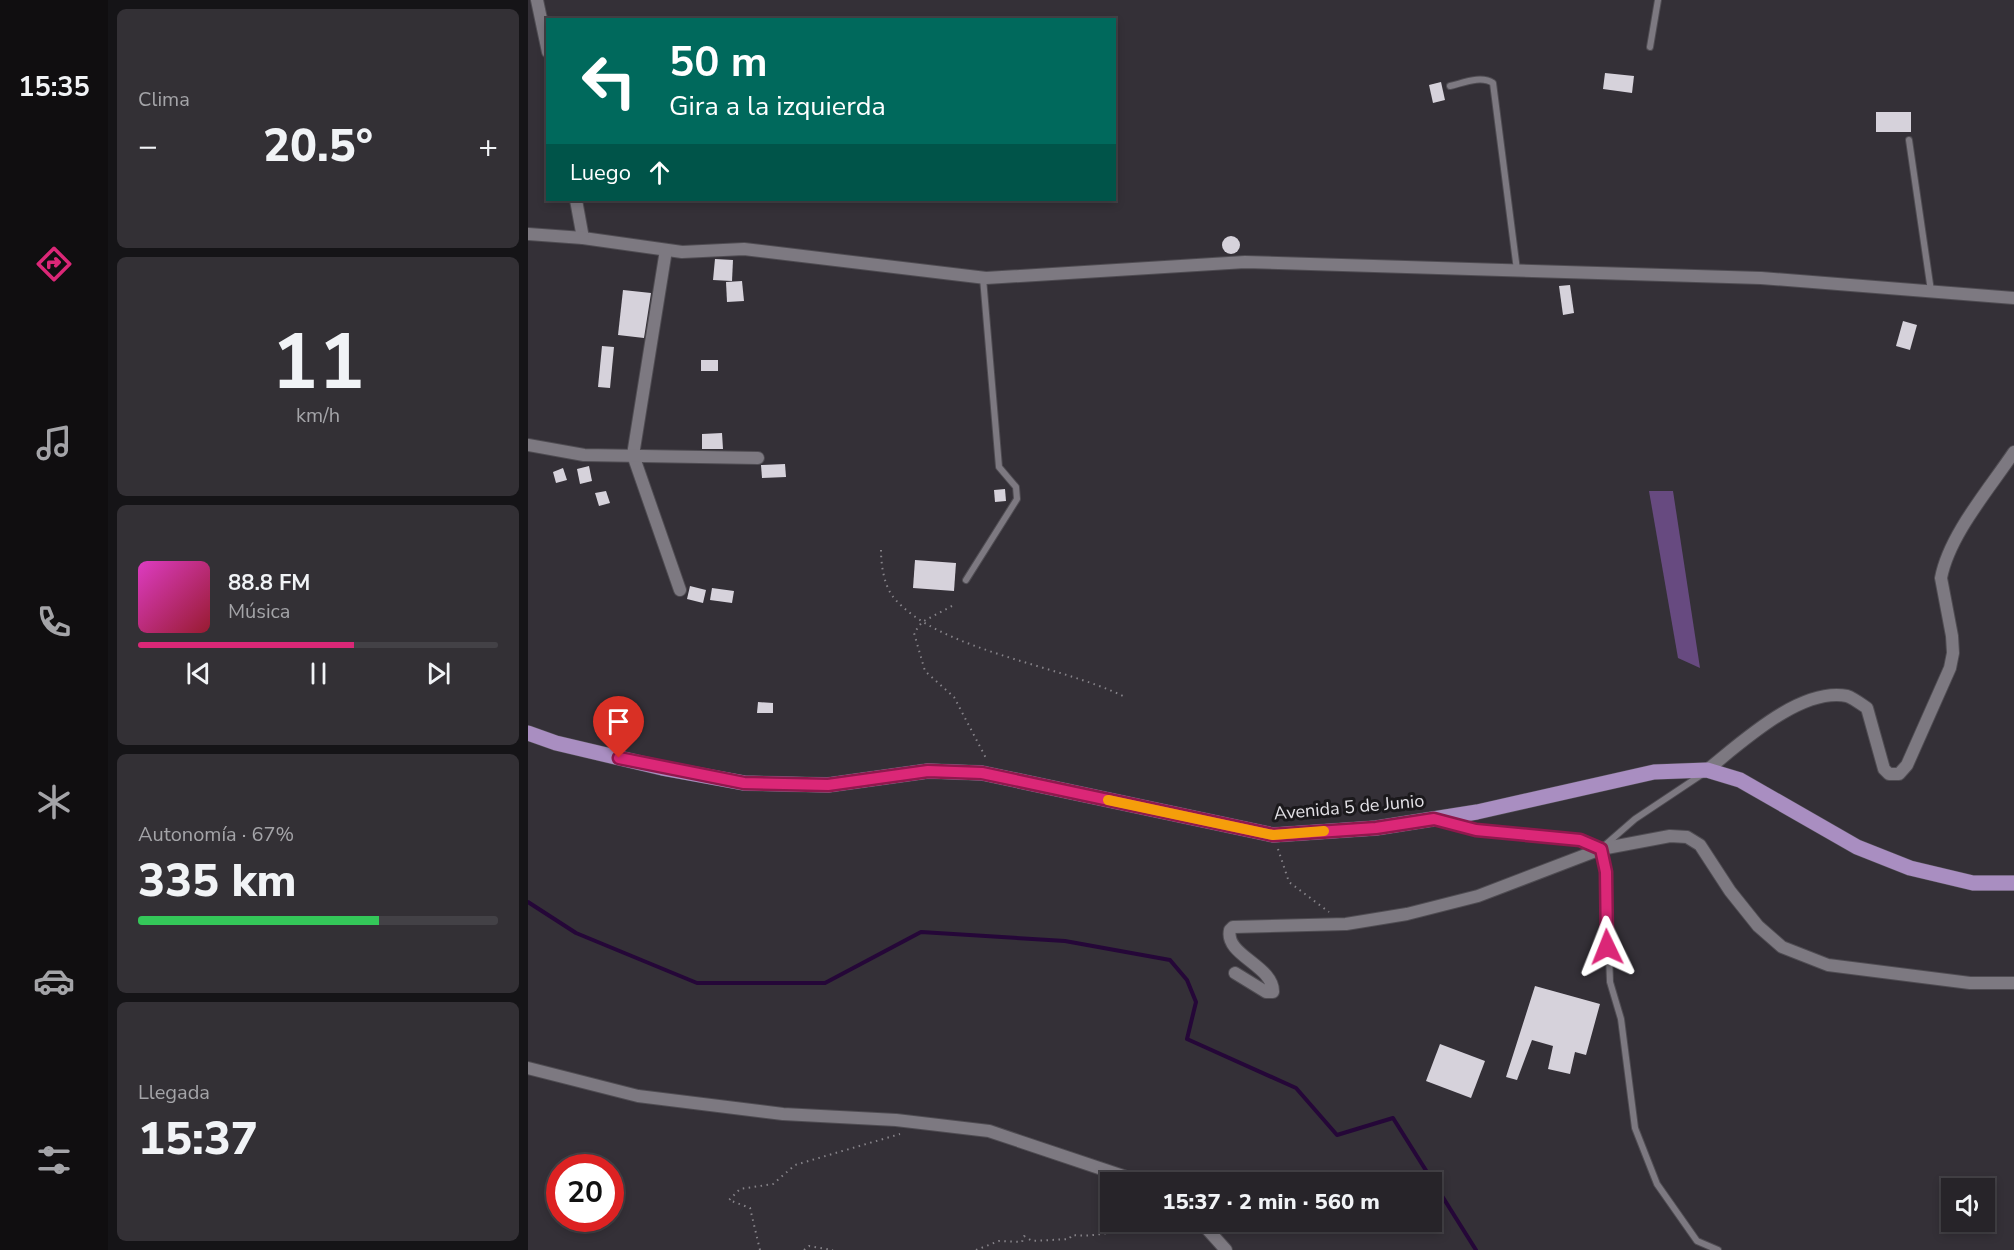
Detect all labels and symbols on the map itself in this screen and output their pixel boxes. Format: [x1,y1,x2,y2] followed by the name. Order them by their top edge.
[593,696,644,758] pin
[1273,788,1425,826] street label: Avenida 5 de Junio
[1575,915,1639,979] position arrow
[546,1154,624,1232] speed limit sign: 20

